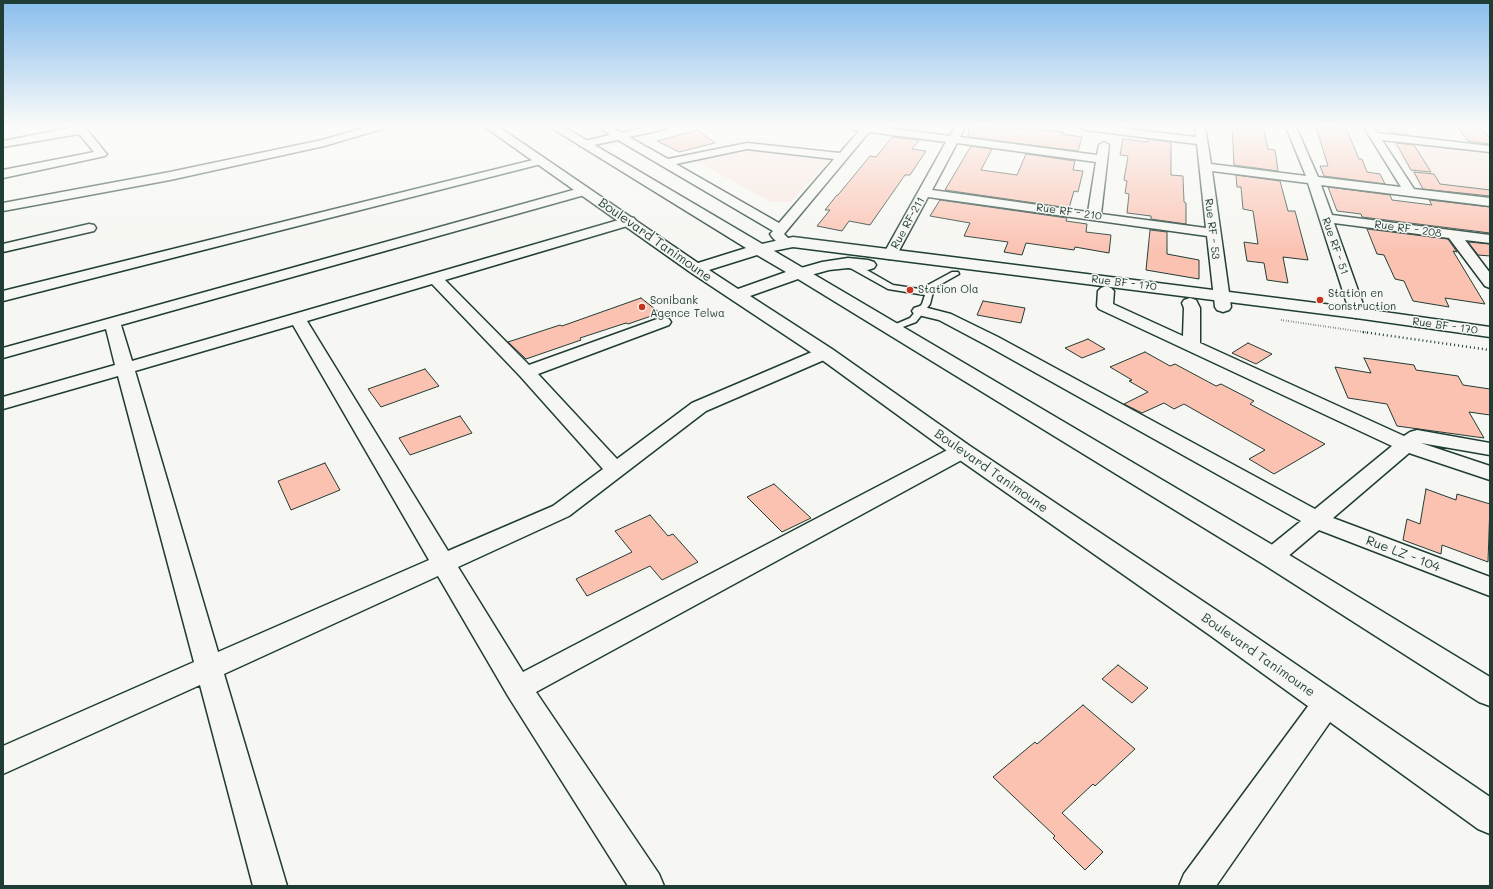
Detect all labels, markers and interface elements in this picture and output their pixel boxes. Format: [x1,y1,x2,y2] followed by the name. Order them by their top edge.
[595,195,715,285] street label: Boulevard Tanimoune
[888,195,928,251] street label: Rue RF-211
[1202,198,1222,260] street label: Rue RF - 53
[1035,201,1103,223] street label: Rue RF - 210
[1319,216,1351,276] street label: Rue RF - 51
[1373,218,1443,240] street label: Rue RF - 208
[1091,272,1157,294] street label: Rue BF - 170
[918,283,979,297] place label: Station Ola
[905,285,915,295] marker: Station Ola
[1328,287,1396,313] place label: Station en construction
[650,294,725,320] place label: Sonibank Agence Telwa
[1315,295,1325,305] marker: Station en construction
[637,302,647,312] marker: Sonibank Agence Telwa
[1411,315,1479,337] street label: Rue BF - 170
[931,426,1051,516] street label: Boulevard Tanimoune
[1364,533,1442,575] street label: Rue LZ - 104
[1198,610,1318,700] street label: Boulevard Tanimoune

